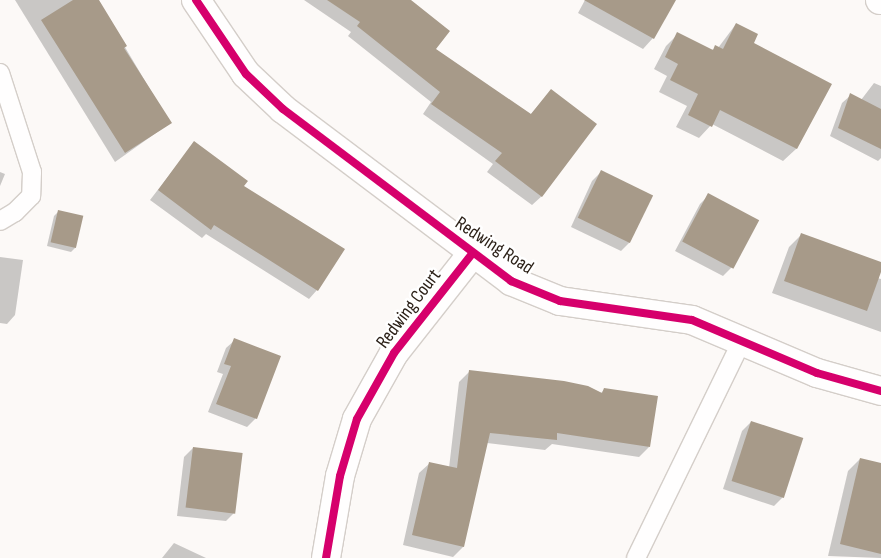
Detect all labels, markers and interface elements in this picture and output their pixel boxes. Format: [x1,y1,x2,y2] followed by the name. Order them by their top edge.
[451,212,537,280] street label: Redwing Road
[372,265,446,353] street label: Redwing Court

